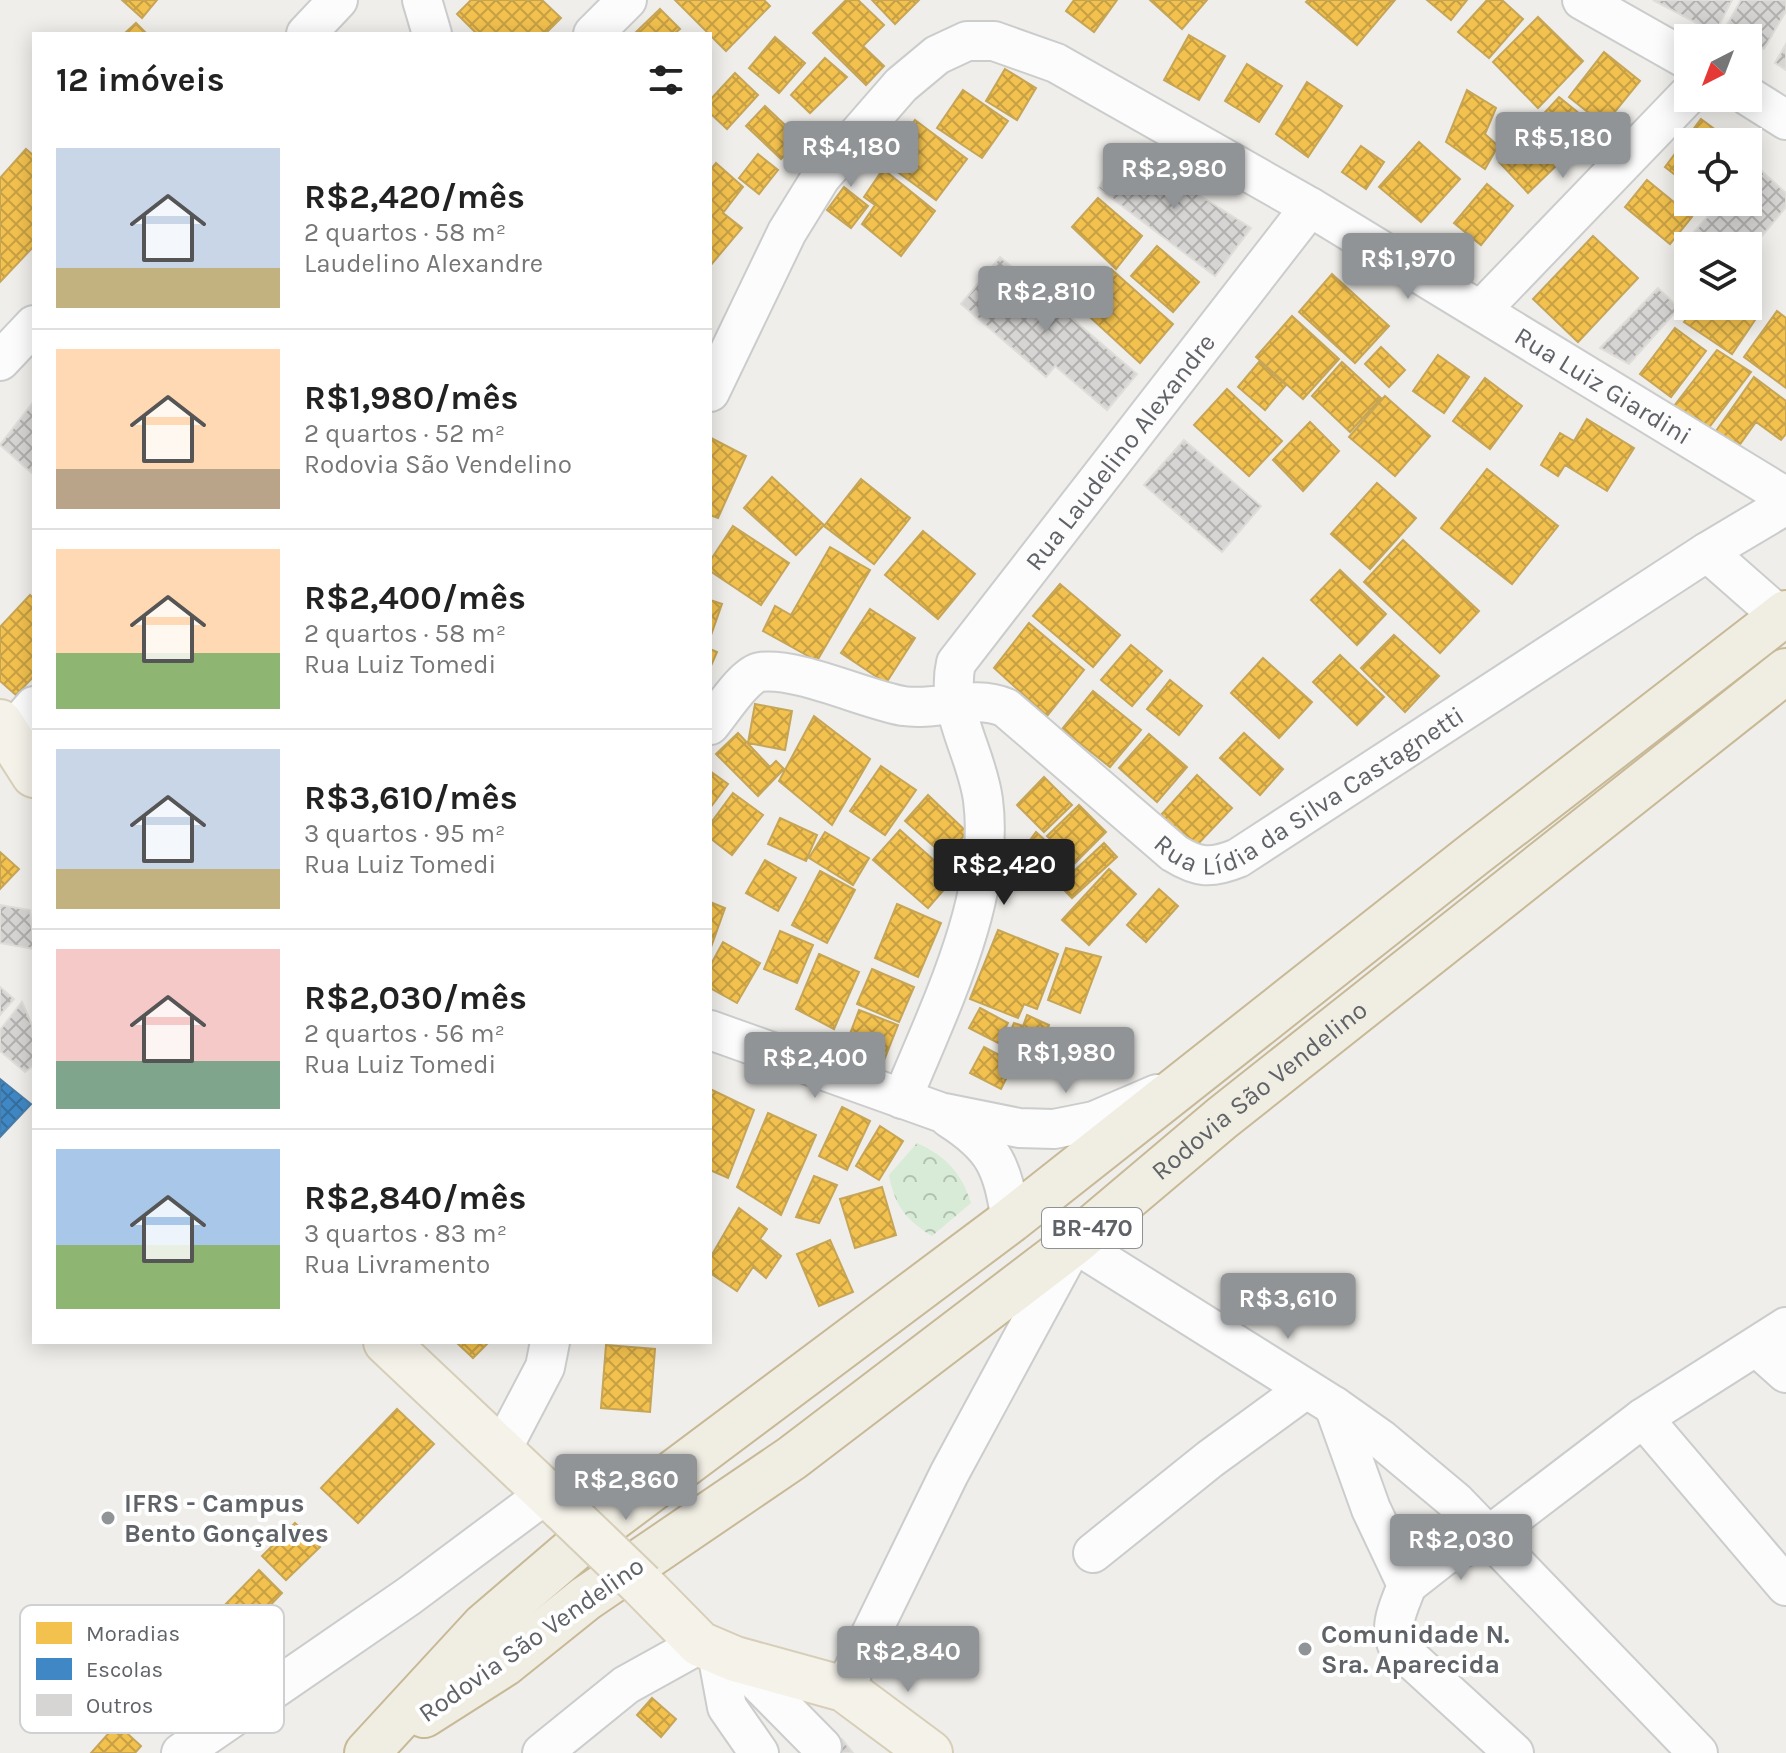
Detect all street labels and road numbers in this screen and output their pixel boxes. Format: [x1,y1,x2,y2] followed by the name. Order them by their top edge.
[1509,320,1697,452] street label: Rua Luiz Giardini
[1019,327,1222,577] street label: Rua Laudelino Alexandre
[1148,700,1470,881] street label: Rua Lídia da Silva Castagnetti
[1145,994,1373,1187] street label: Rodovia São Vendelino
[1042,1208,1142,1248] road number: BR-470
[413,1550,650,1729] street label: Rodovia São Vendelino

